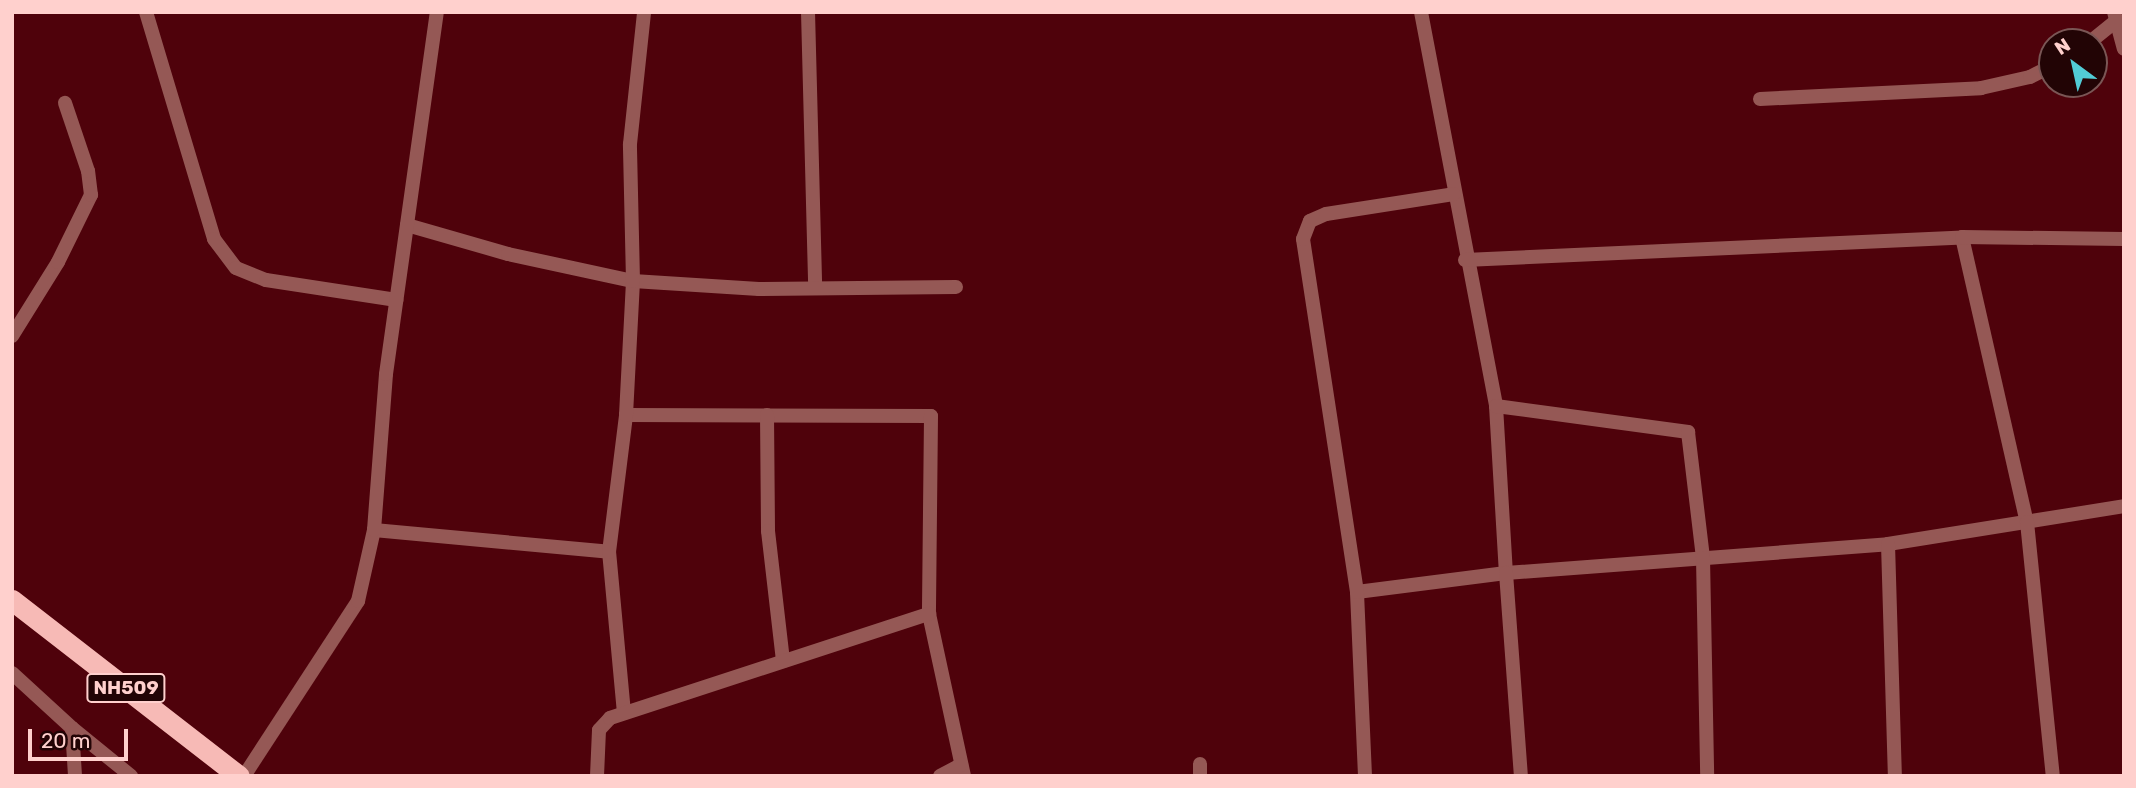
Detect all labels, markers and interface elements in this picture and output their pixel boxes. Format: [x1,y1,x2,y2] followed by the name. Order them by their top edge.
[2038,28,2108,98] north arrow
[2050,33,2074,60] text: N
[86,673,166,704] road number: NH509
[32,714,131,758] scale bar
[41,728,90,753] text: 20 m

